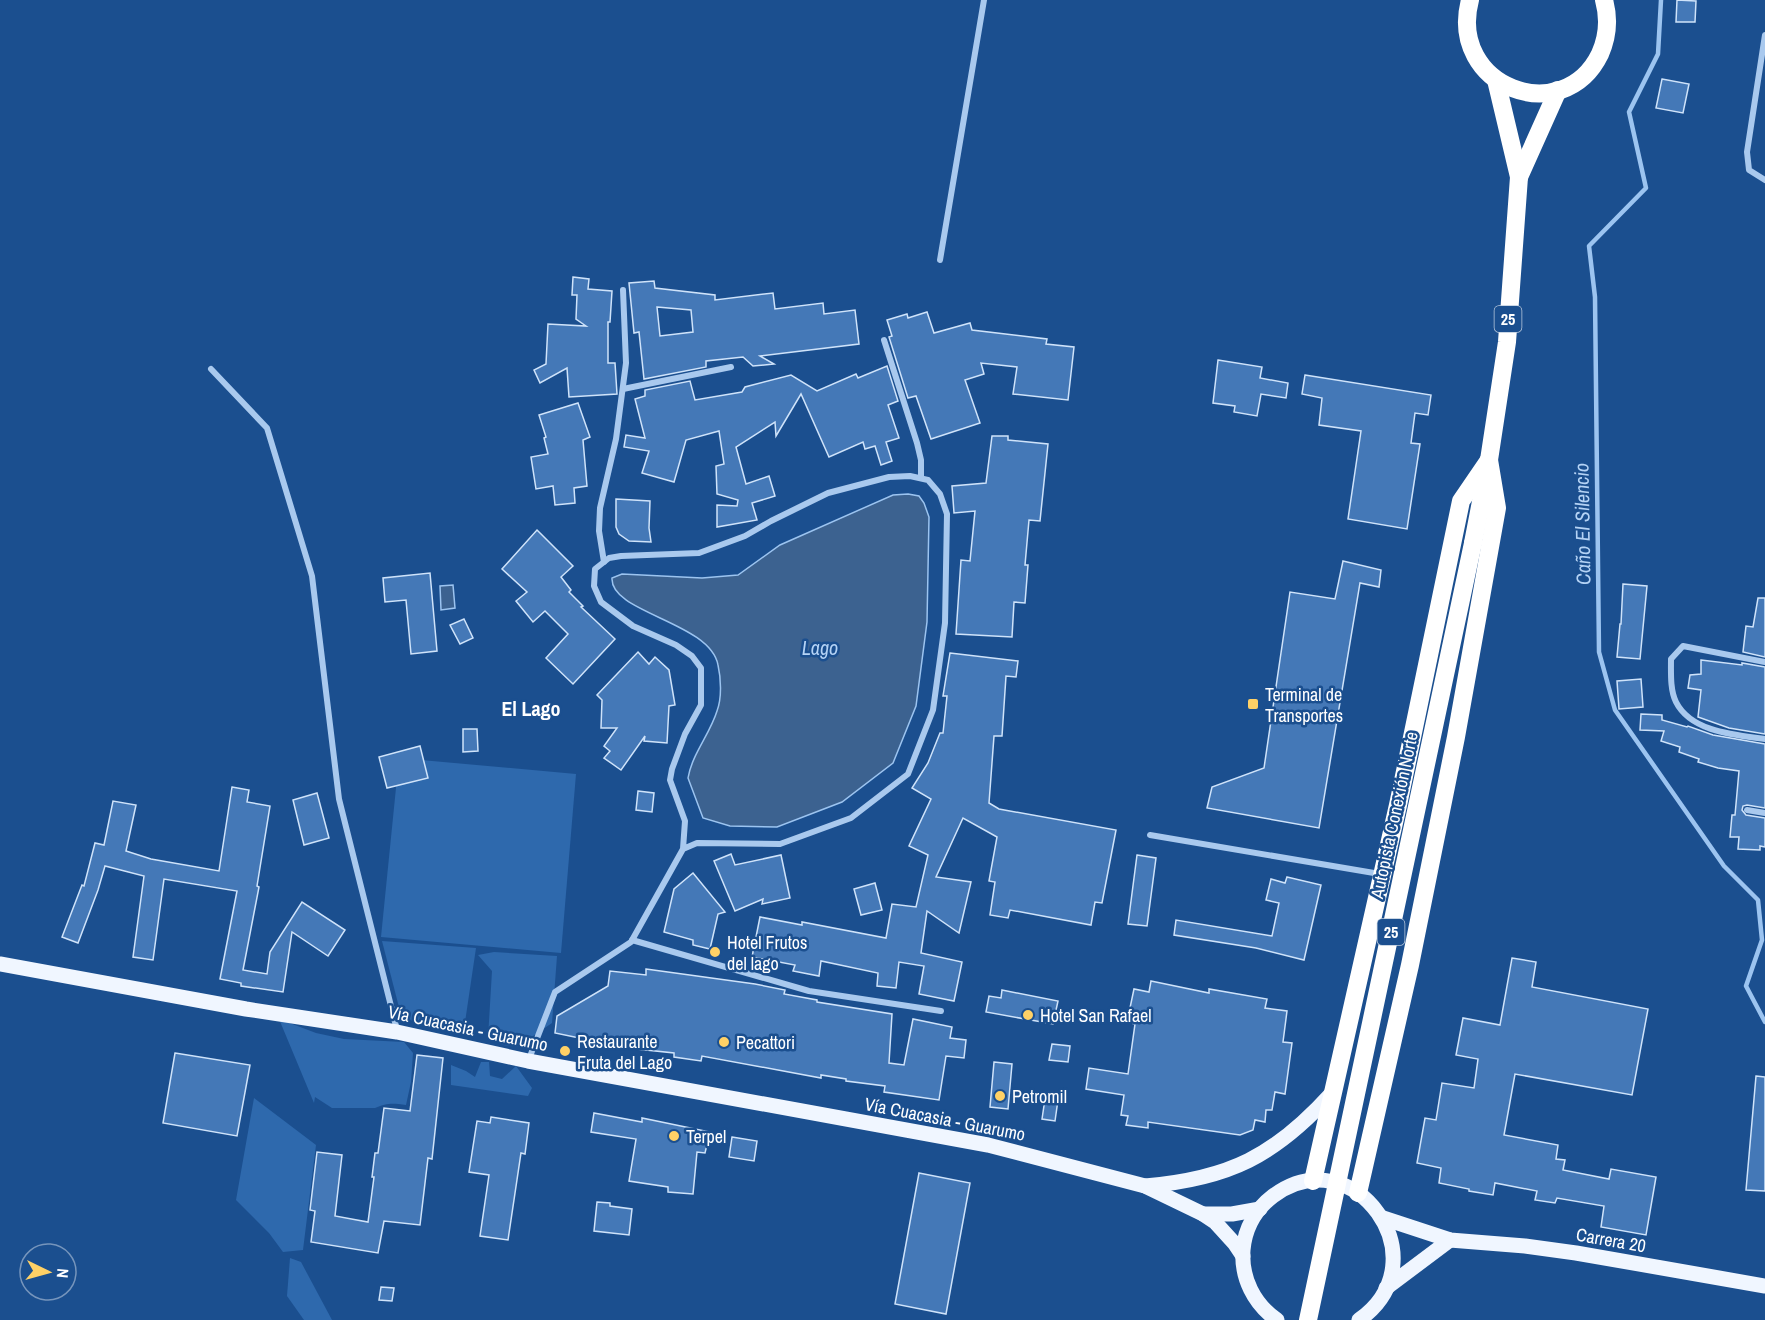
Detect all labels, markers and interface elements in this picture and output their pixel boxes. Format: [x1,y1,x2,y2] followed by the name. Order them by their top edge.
[1494,306,1522,332] road number: 25
[1567,463,1597,585] water label: Caño El Silencio
[802,634,838,661] water label: Lago
[1265,682,1343,728] place label: Terminal de Transportes
[501,695,561,722] district label: El Lago
[1246,697,1260,711] marker: Terminal de Transportes
[1364,729,1424,902] street label: Autopista Conexión Norte
[1378,919,1404,945] road number: 25
[727,930,807,976] place label: Hotel Frutos del lago
[708,945,722,959] marker: Hotel Frutos del lago
[386,999,550,1057] street label: Vía Cuacasia - Guarumo
[1040,1003,1152,1028] place label: Hotel San Rafael
[1021,1008,1035,1022] marker: Hotel San Rafael
[577,1029,672,1075] place label: Restaurante Fruta del Lago
[736,1030,795,1055] place label: Pecattori
[717,1035,731,1049] marker: Pecattori
[558,1044,572,1058] marker: Restaurante Fruta del Lago
[1012,1084,1067,1109] place label: Petromil
[993,1089,1007,1103] marker: Petromil
[863,1091,1027,1147] street label: Vía Cuacasia - Guarumo
[686,1124,726,1149] place label: Terpel
[667,1129,681,1143] marker: Terpel
[1574,1222,1648,1258] street label: Carrera 20
[18,1242,78,1302] north arrow
[52,1268,74,1279] text: N

